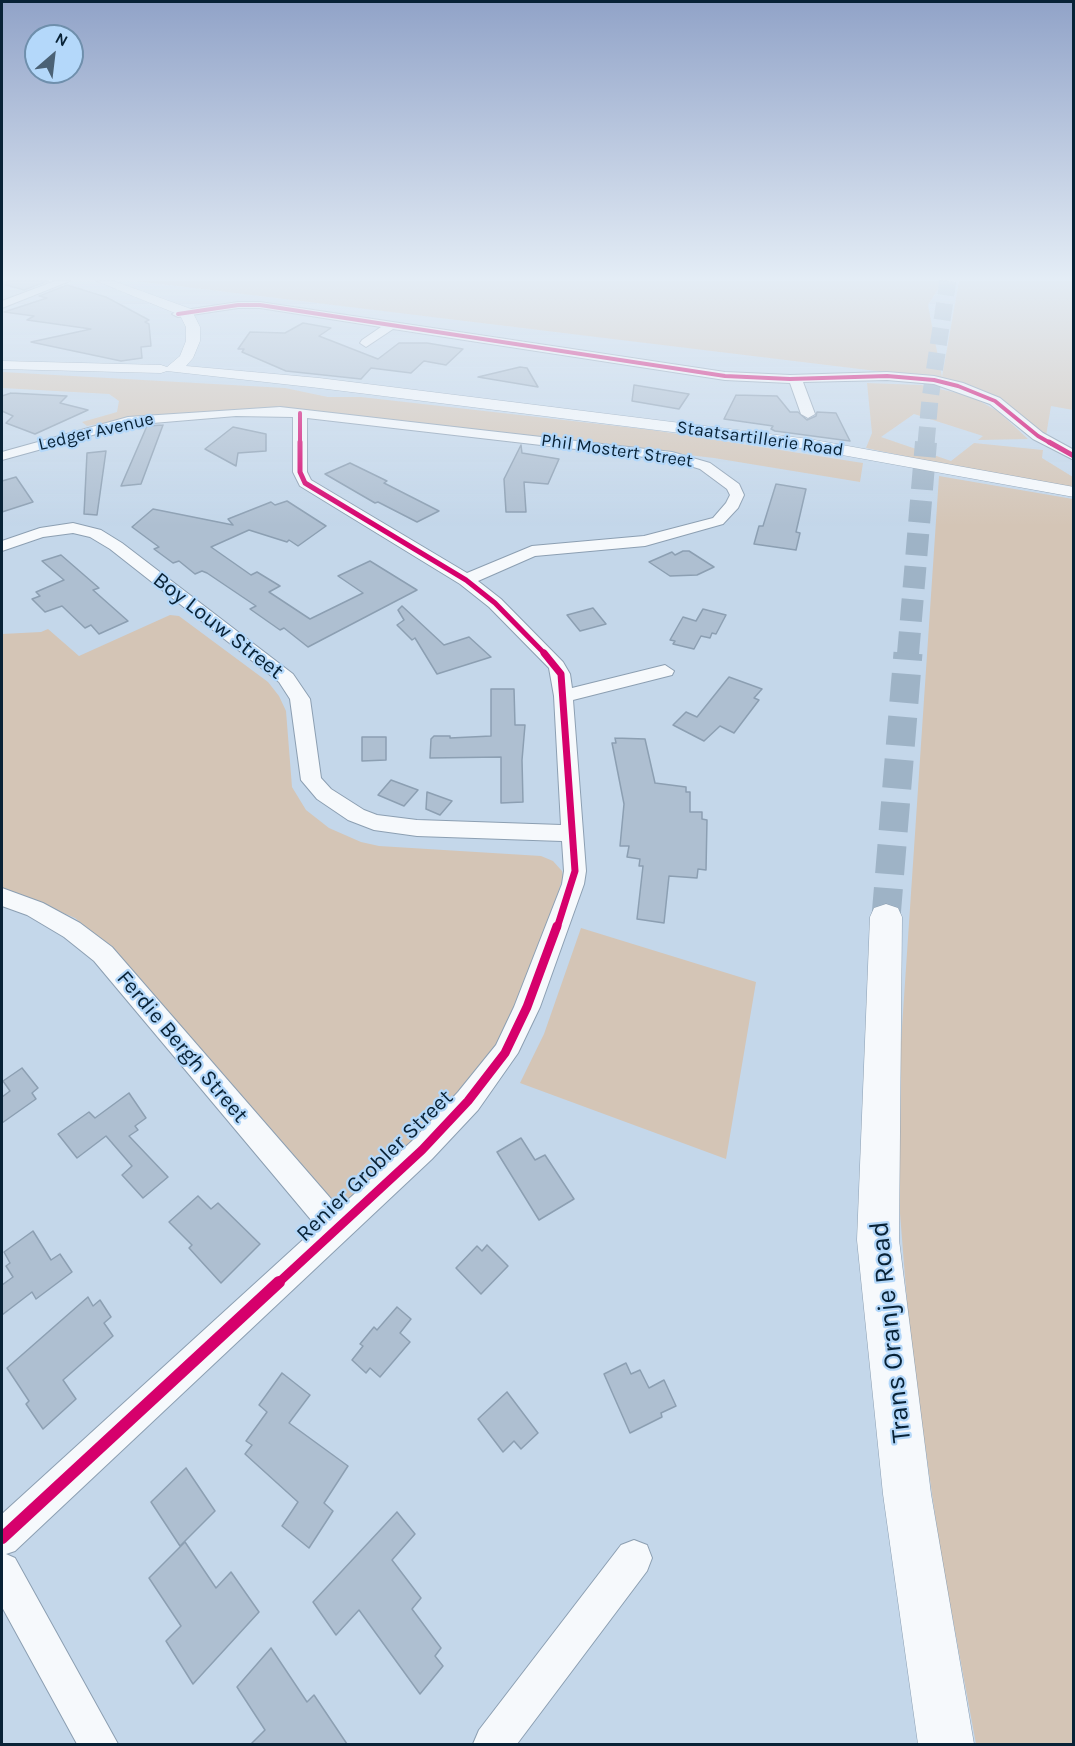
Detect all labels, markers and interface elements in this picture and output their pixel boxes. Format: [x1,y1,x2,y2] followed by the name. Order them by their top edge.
[24,24,84,84] north arrow
[52,28,71,51] text: N
[36,408,156,456] street label: Ledger Avenue
[675,417,845,461] street label: Staatsartillerie Road
[540,430,694,472] street label: Phil Mostert Street
[147,567,289,685] street label: Boy Louw Street
[111,966,253,1128] street label: Ferdie Bergh Street
[291,1085,459,1247] street label: Renier Grobler Street
[863,1220,919,1444] street label: Trans Oranje Road

